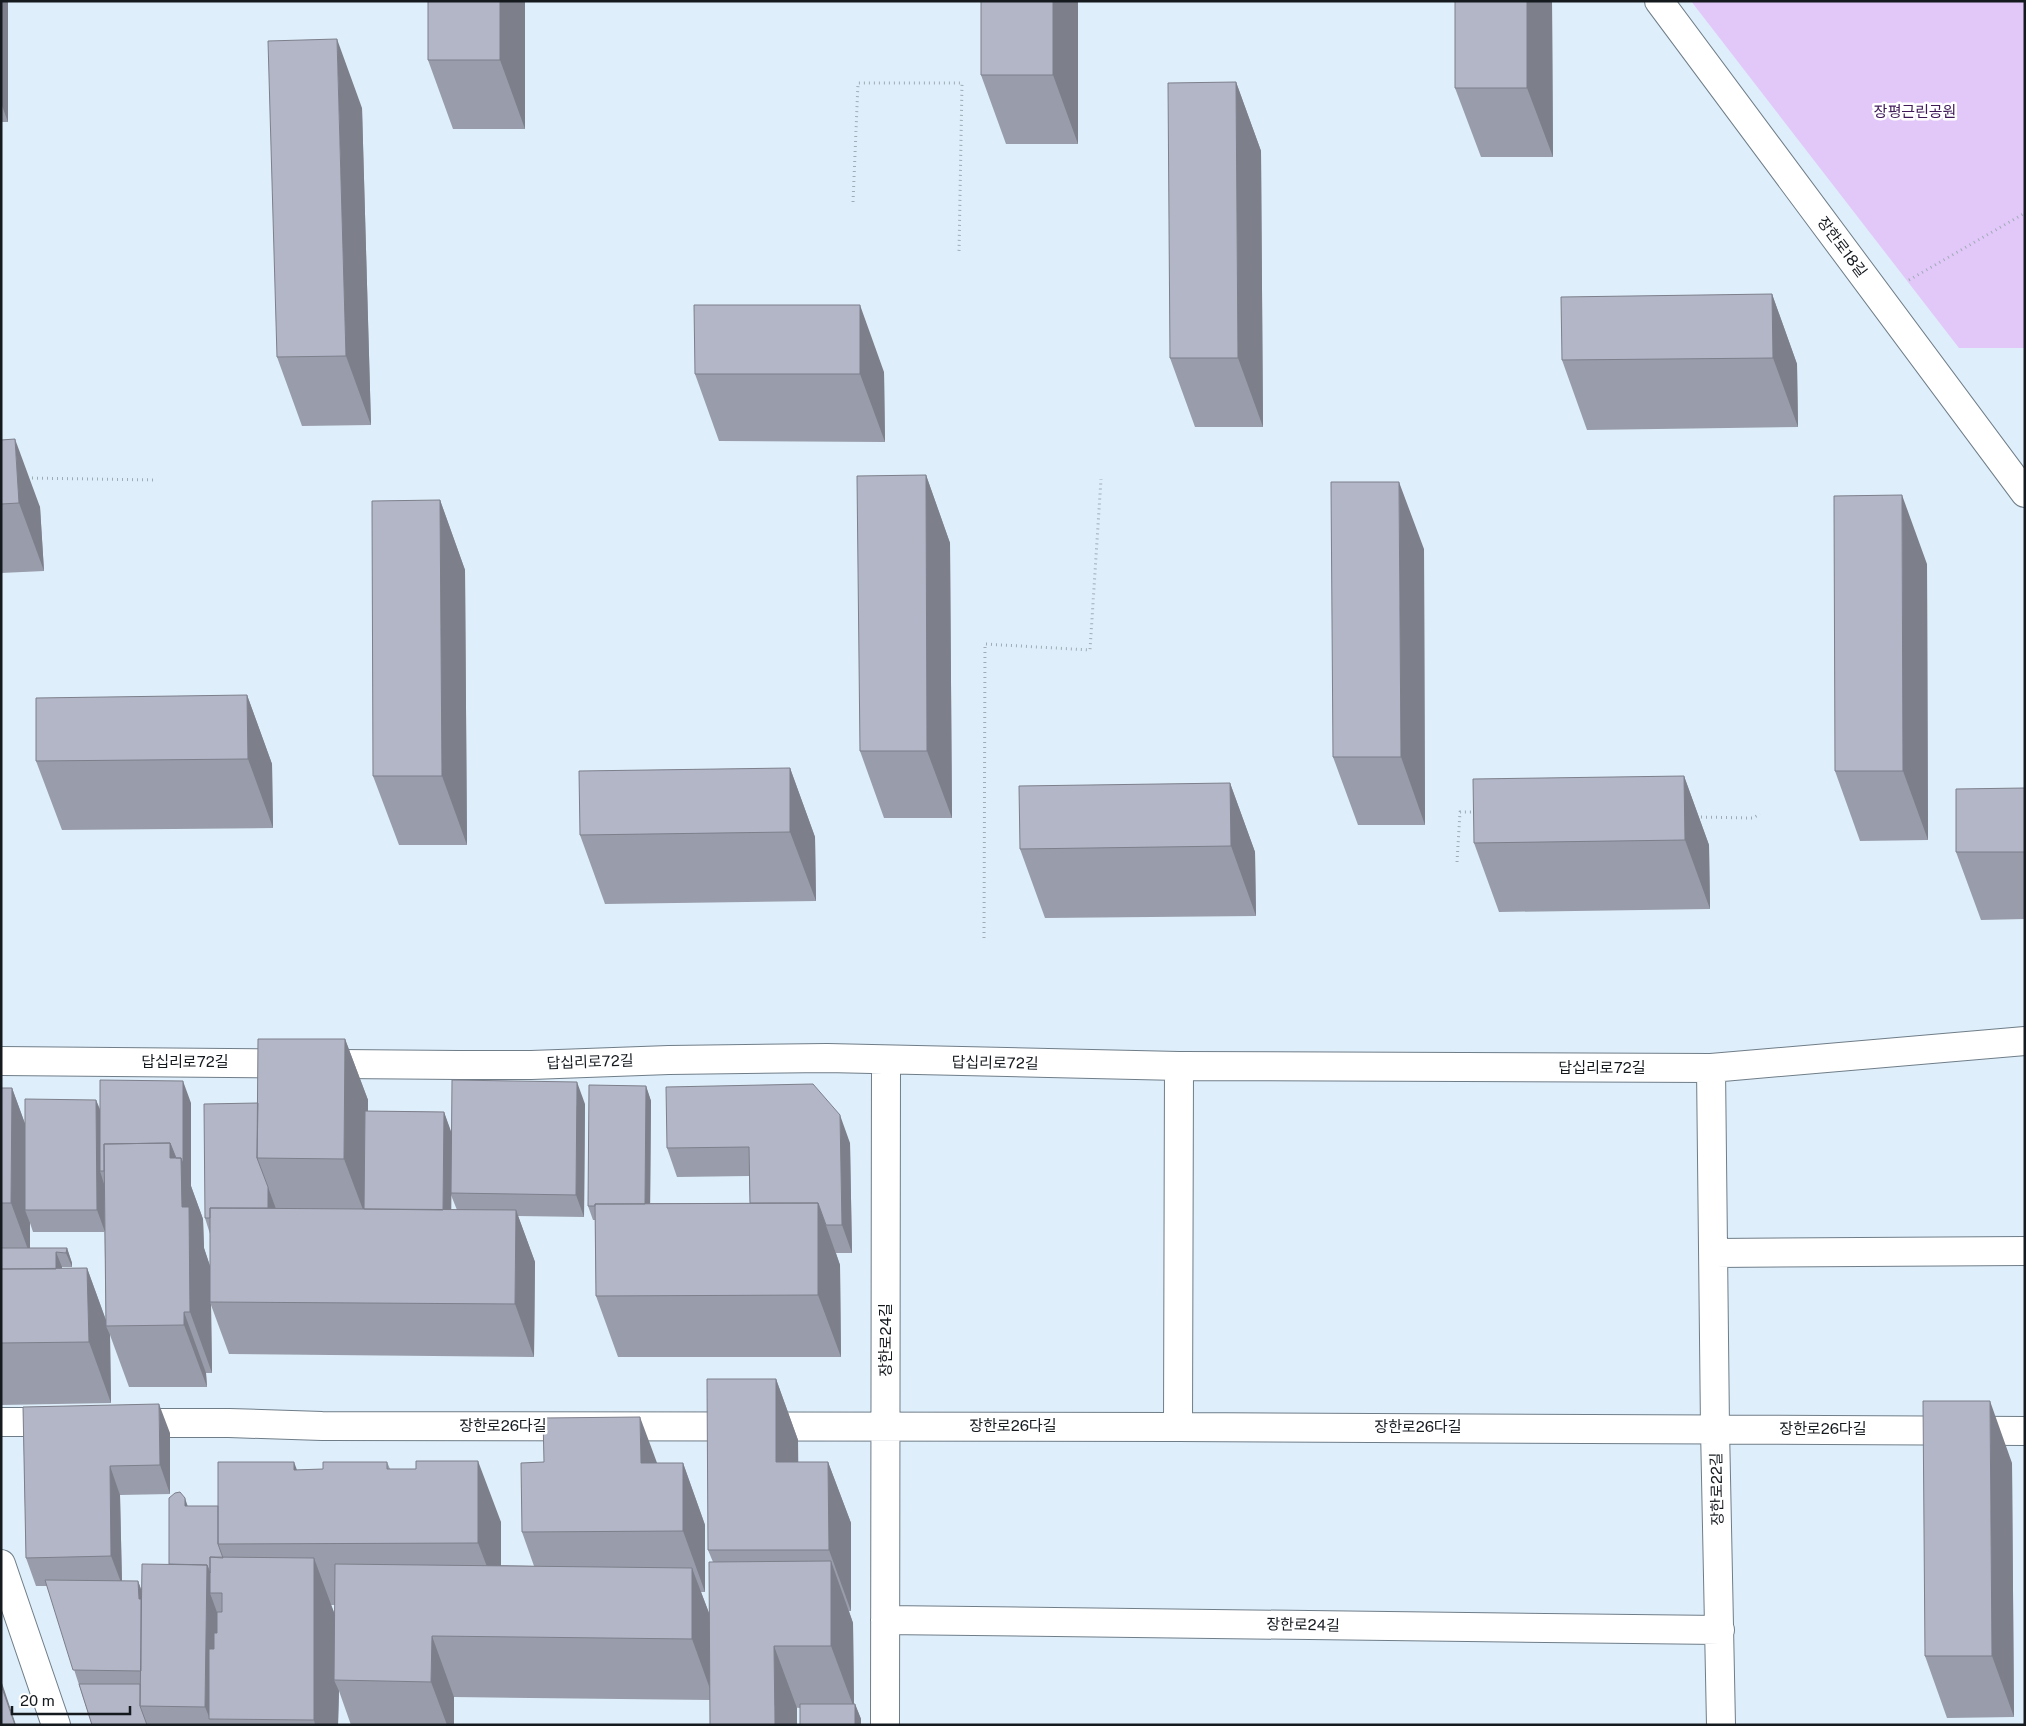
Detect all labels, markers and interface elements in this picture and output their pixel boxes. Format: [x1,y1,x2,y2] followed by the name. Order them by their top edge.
[1874,103,1956,120] park label: 장평근린공원
[1814,213,1871,280] street label: 장한로18길
[546,1051,634,1072] street label: 답십리로72길
[141,1053,229,1070] street label: 답십리로72길
[951,1053,1039,1072] street label: 답십리로72길
[1558,1059,1646,1076] street label: 답십리로72길
[877,1303,894,1377] street label: 장한로24길
[459,1417,547,1434] street label: 장한로26다길
[969,1417,1057,1434] street label: 장한로26다길
[1374,1418,1462,1435] street label: 장한로26다길
[1779,1420,1867,1437] street label: 장한로26다길
[1707,1452,1726,1526] street label: 장한로22길
[1266,1615,1340,1634] street label: 장한로24길
[12,1684,130,1716] scale bar
[20,1692,55,1709] text: 20 m

